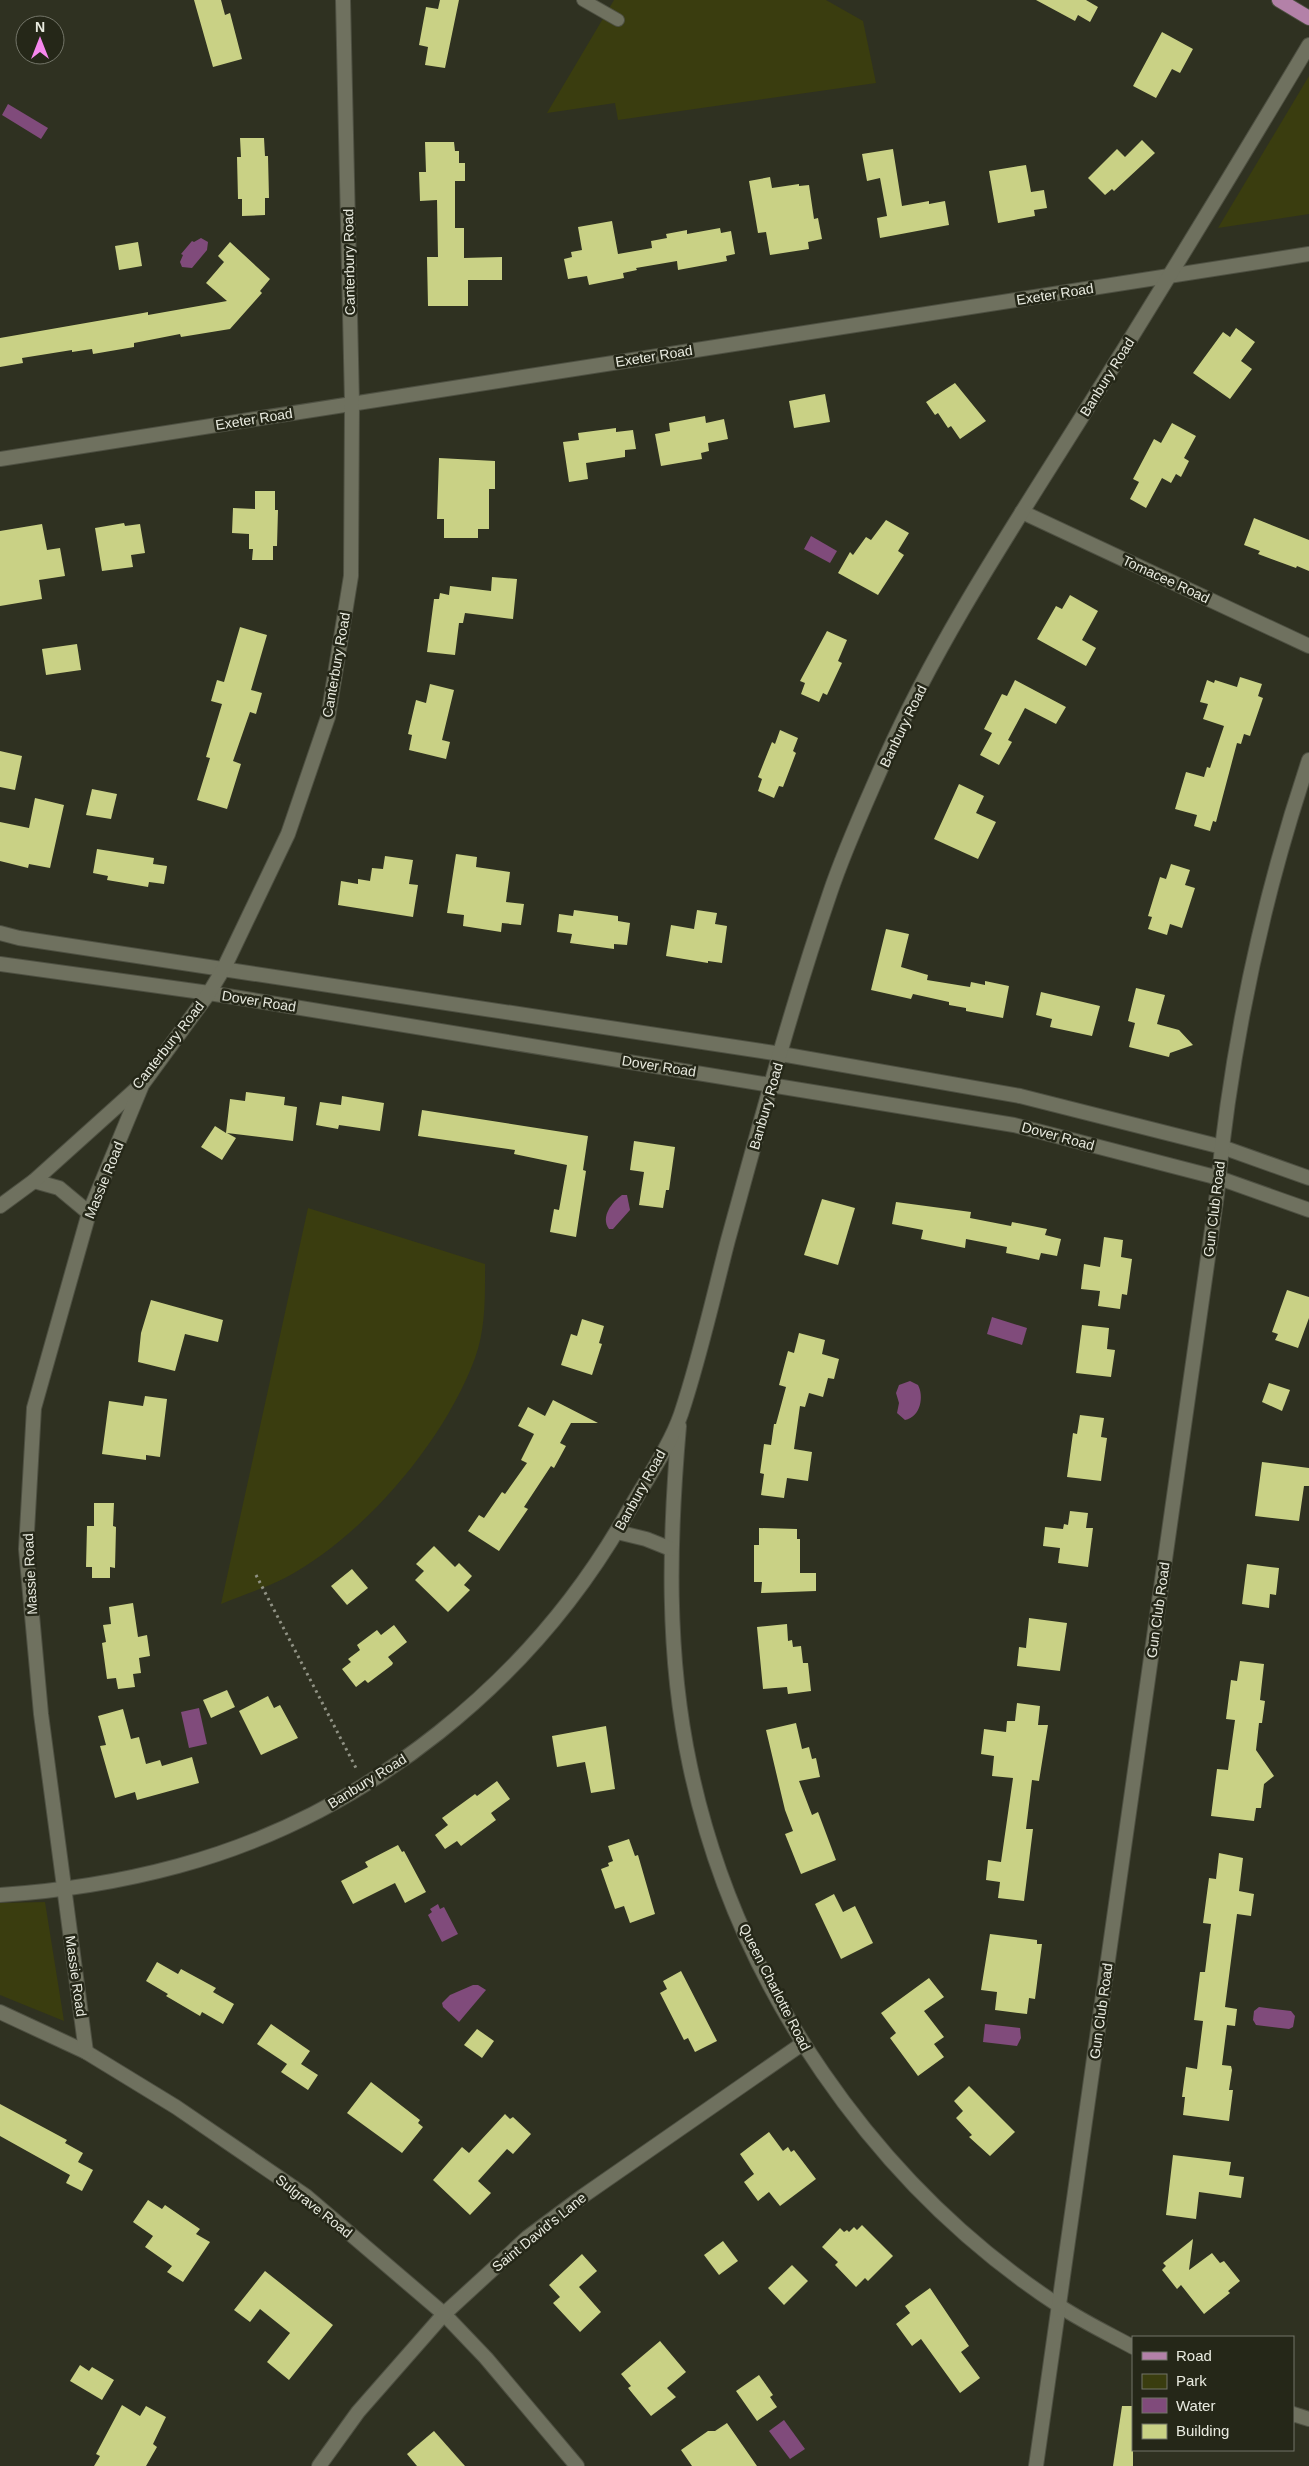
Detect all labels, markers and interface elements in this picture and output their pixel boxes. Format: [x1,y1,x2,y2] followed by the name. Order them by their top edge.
[15,15,65,65] north arrow
[35,19,45,35] text: N
[340,209,358,315] street label: Canterbury Road
[1015,280,1095,308] street label: Exeter Road
[1076,335,1138,419] street label: Banbury Road
[614,342,694,370] street label: Exeter Road
[214,405,294,433] street label: Exeter Road
[1120,552,1212,606] street label: Tomacee Road
[319,611,353,719] street label: Canterbury Road
[876,682,930,770] street label: Banbury Road
[221,987,297,1015] street label: Dover Road
[129,998,207,1092] street label: Canterbury Road
[621,1052,697,1080] street label: Dover Road
[746,1061,786,1151] street label: Banbury Road
[1020,1119,1096,1153] street label: Dover Road
[81,1139,127,1221] street label: Massie Road
[1200,1160,1228,1258] street label: Gun Club Road
[611,1447,669,1533] street label: Banbury Road
[20,1533,40,1615] street label: Massie Road
[1143,1561,1173,1659] street label: Gun Club Road
[325,1750,409,1812] street label: Banbury Road
[736,1921,814,2053] street label: Queen Charlotte Road
[62,1934,90,2018] street label: Massie Road
[1086,1962,1116,2060] street label: Gun Club Road
[273,2171,355,2241] street label: Sulgrave Road
[489,2189,589,2275] street label: Saint David's Lane
[1132,2336,1294,2451] legend
[1176,2347,1212,2364] text: Road
[1176,2372,1207,2389] text: Park
[1176,2397,1215,2414] text: Water
[1176,2422,1229,2439] text: Building

